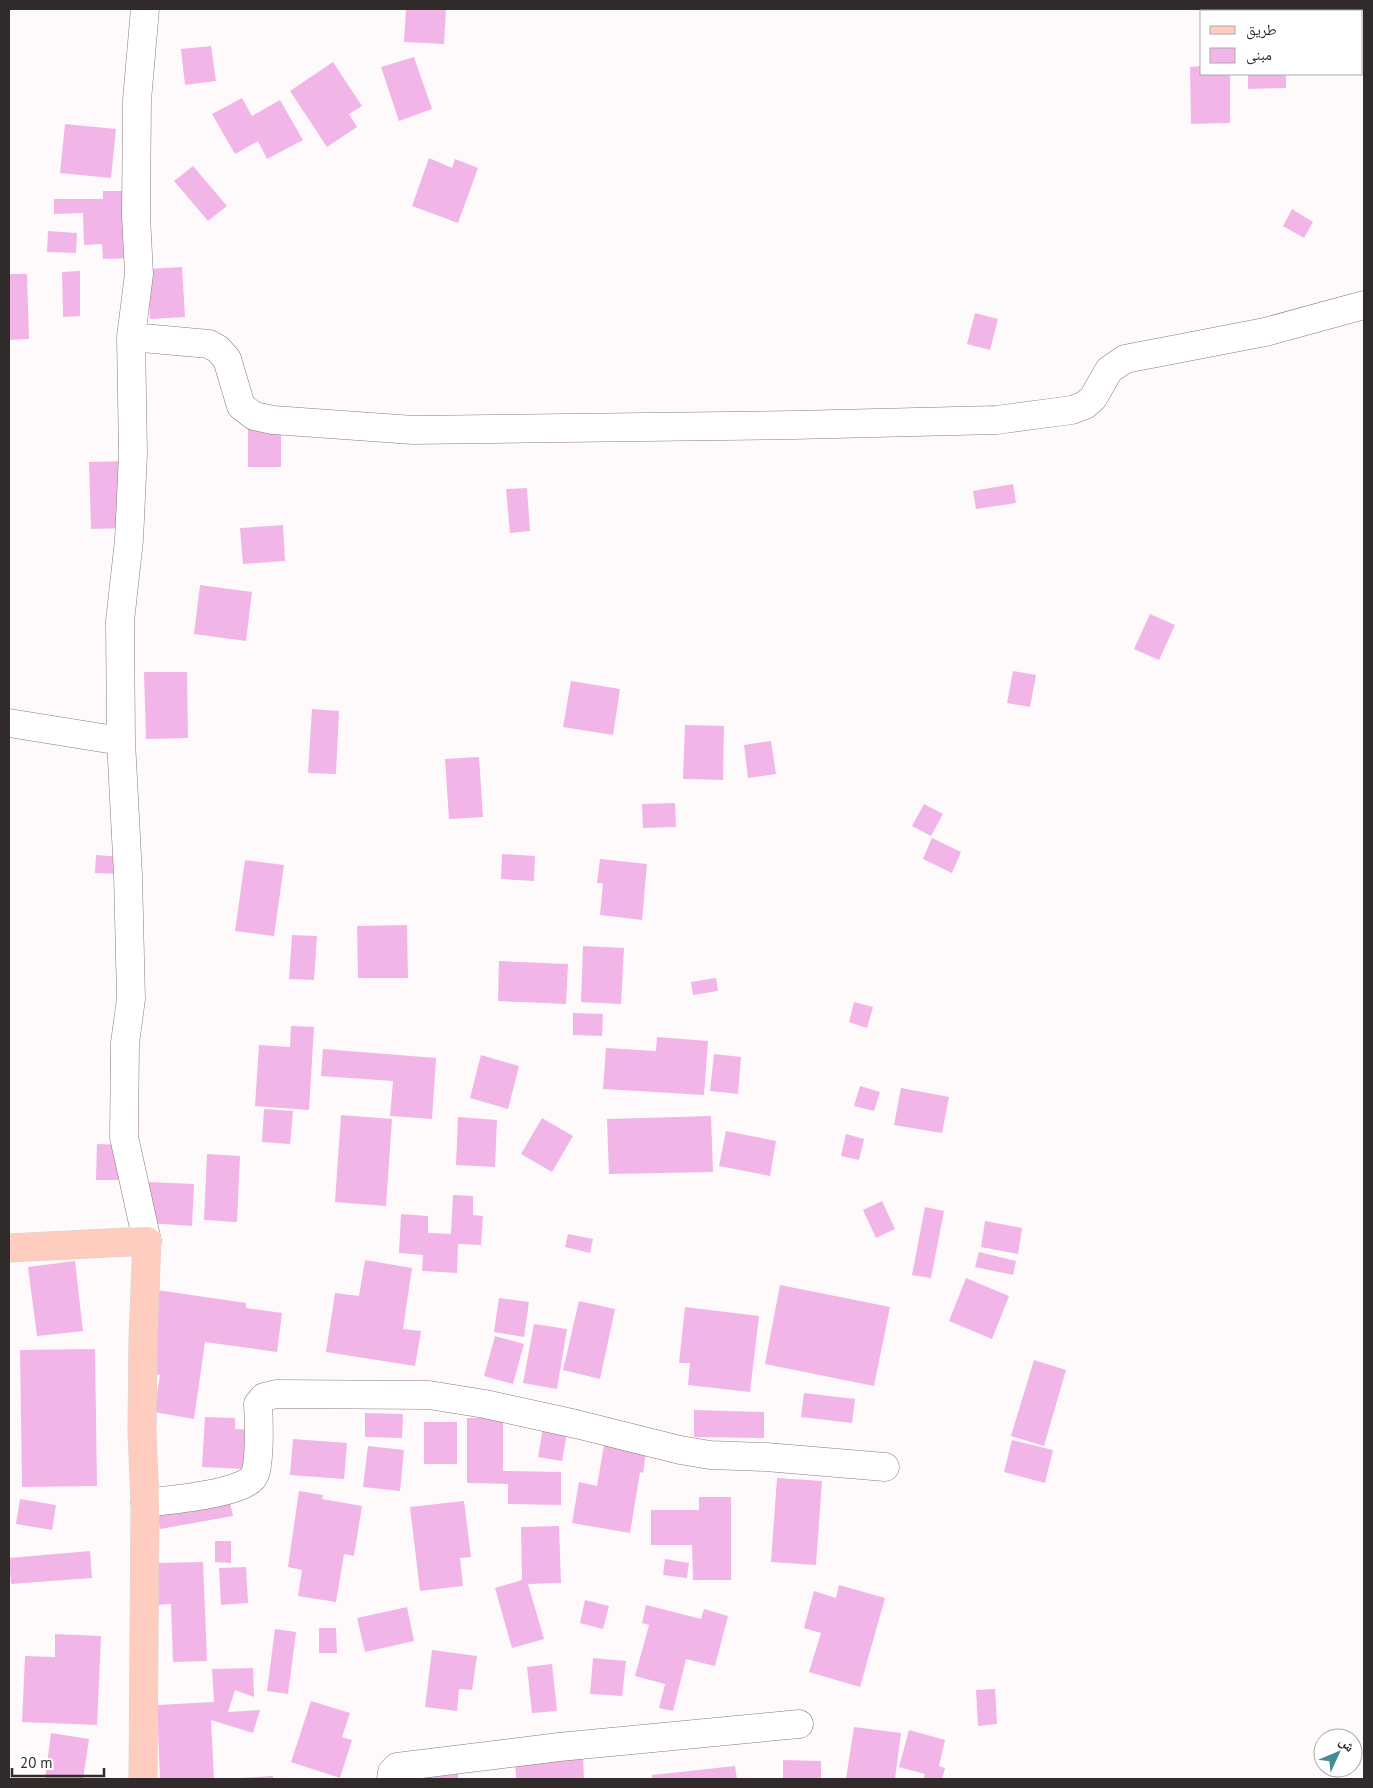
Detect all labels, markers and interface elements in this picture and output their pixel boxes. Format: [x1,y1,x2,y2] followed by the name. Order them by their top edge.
[1200,10,1363,75] legend
[1246,20,1277,40] text: طريق
[1246,45,1272,65] text: مبنى
[1313,1728,1363,1778] north arrow
[1336,1732,1359,1756] text: ش
[12,1746,105,1778] scale bar
[20,1753,53,1772] text: 20 m

